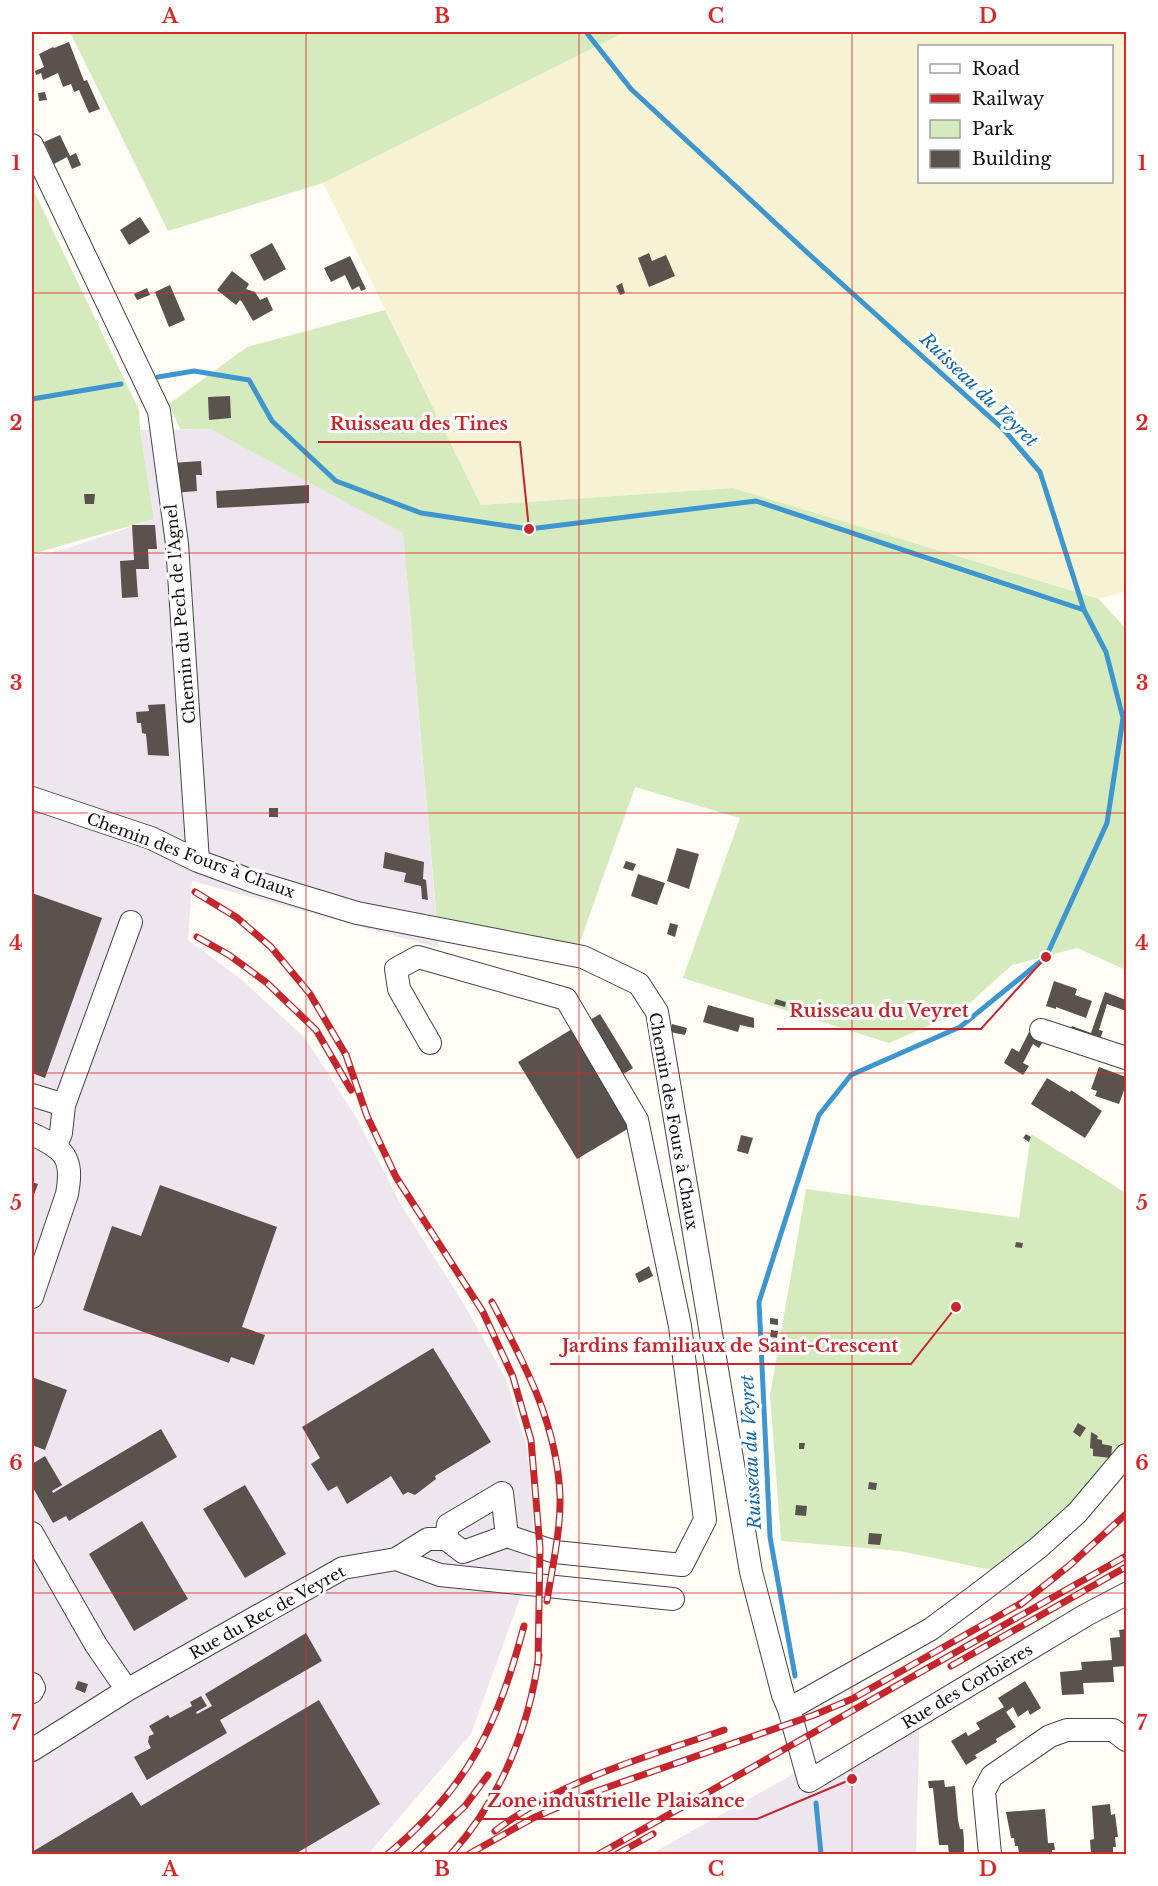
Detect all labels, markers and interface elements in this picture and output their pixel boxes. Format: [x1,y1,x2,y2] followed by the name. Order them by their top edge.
[161,4,179,28] text: A
[434,4,450,28] text: B
[708,4,724,28] text: C
[979,4,997,28] text: D
[918,45,1113,183] legend
[972,58,1020,80] text: Road
[972,88,1045,110] text: Railway
[972,118,1014,140] text: Park
[972,148,1051,170] text: Building
[12,151,21,175] text: 1
[1138,151,1147,175] text: 1
[915,328,1043,452] water label: Ruisseau du Veyret
[318,406,520,442] callout: Ruisseau des Tines
[9,411,23,435] text: 2
[1135,411,1149,435] text: 2
[330,413,508,435] text: Ruisseau des Tines
[160,503,200,725] street label: Chemin du Pech de l'Agnel
[10,671,22,695] text: 3
[1136,671,1148,695] text: 3
[84,808,298,902] street label: Chemin des Fours à Chaux
[9,931,23,955] text: 4
[1135,931,1149,955] text: 4
[777,993,981,1029] callout: Ruisseau du Veyret
[789,1000,969,1022] text: Ruisseau du Veyret
[645,1011,703,1231] street label: Chemin des Fours à Chaux
[10,1191,22,1215] text: 5
[1136,1191,1148,1215] text: 5
[550,1328,911,1364] callout: Jardins familiaux de Saint-Crescent
[558,1335,898,1357] text: Jardins familiaux de Saint-Crescent
[736,1374,766,1531] water label: Ruisseau du Veyret
[9,1451,23,1475] text: 6
[1135,1451,1149,1475] text: 6
[186,1561,348,1663] street label: Rue du Rec de Veyret
[898,1639,1036,1733] street label: Rue des Corbières
[11,1711,22,1735] text: 7
[1137,1711,1148,1735] text: 7
[476,1783,757,1819] callout: Zone industrielle Plaisance
[487,1790,745,1812] text: Zone industrielle Plaisance
[161,1857,179,1881] text: A
[434,1857,450,1881] text: B
[708,1857,724,1881] text: C
[979,1857,997,1881] text: D

